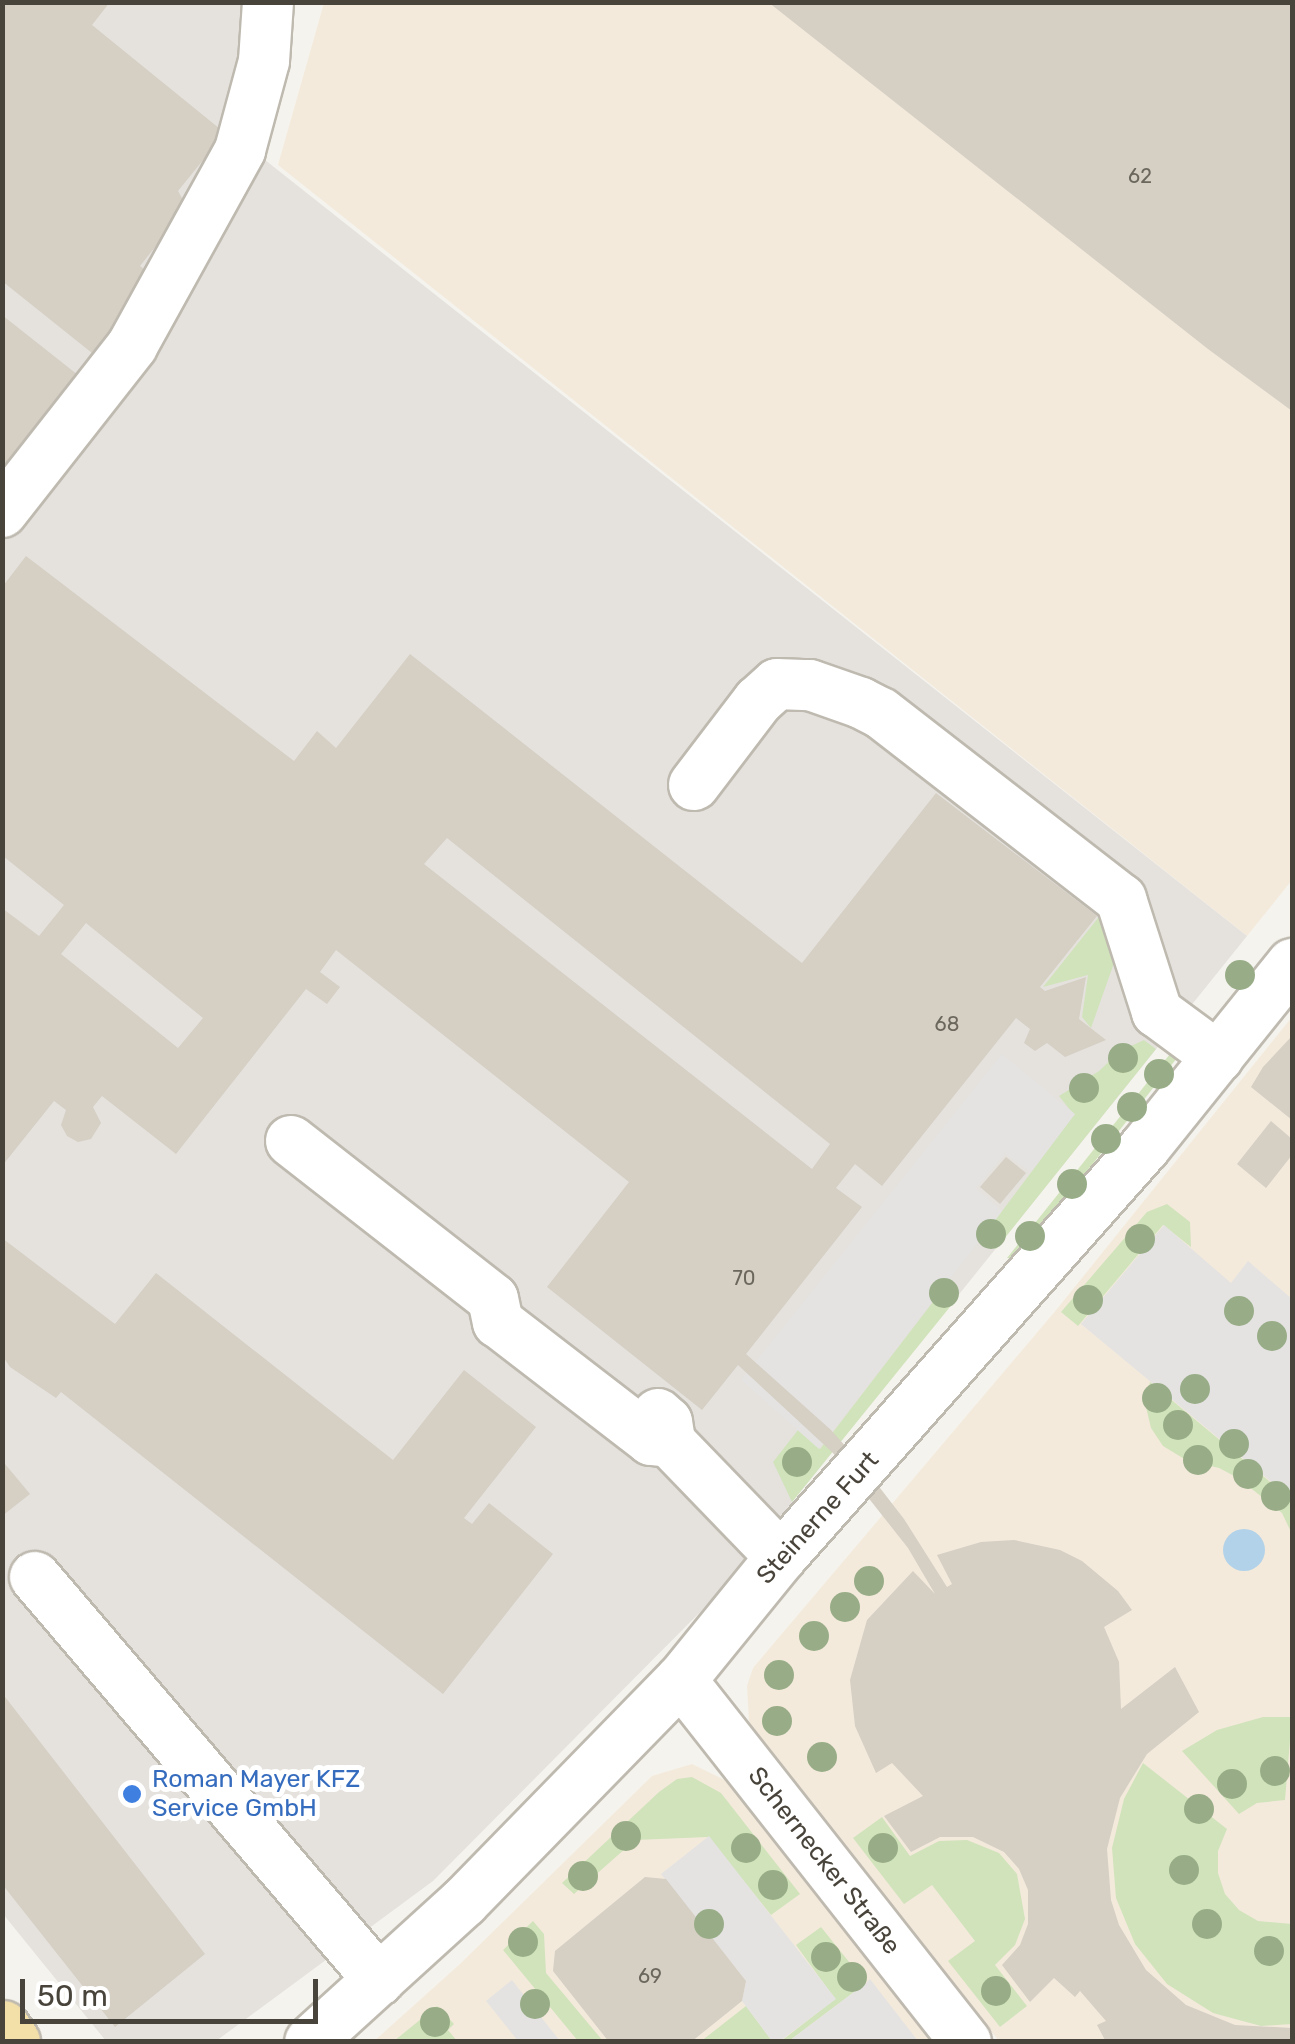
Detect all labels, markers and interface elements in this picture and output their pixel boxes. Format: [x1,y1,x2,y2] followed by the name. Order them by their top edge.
[1128,164,1152,188] house number: 62
[935,1012,959,1036] house number: 68
[733,1266,755,1290] house number: 70
[751,1446,885,1590] street label: Steinerne Furt
[741,1761,907,1961] street label: Schernecker Straße
[152,1765,361,1824] place label: Roman Mayer KFZ Service GmbH
[121,1783,143,1805] marker: Roman Mayer KFZ Service GmbH
[25,1959,322,2021] scale bar
[638,1964,662,1988] house number: 69
[37,1978,108,2014] text: 50 m

